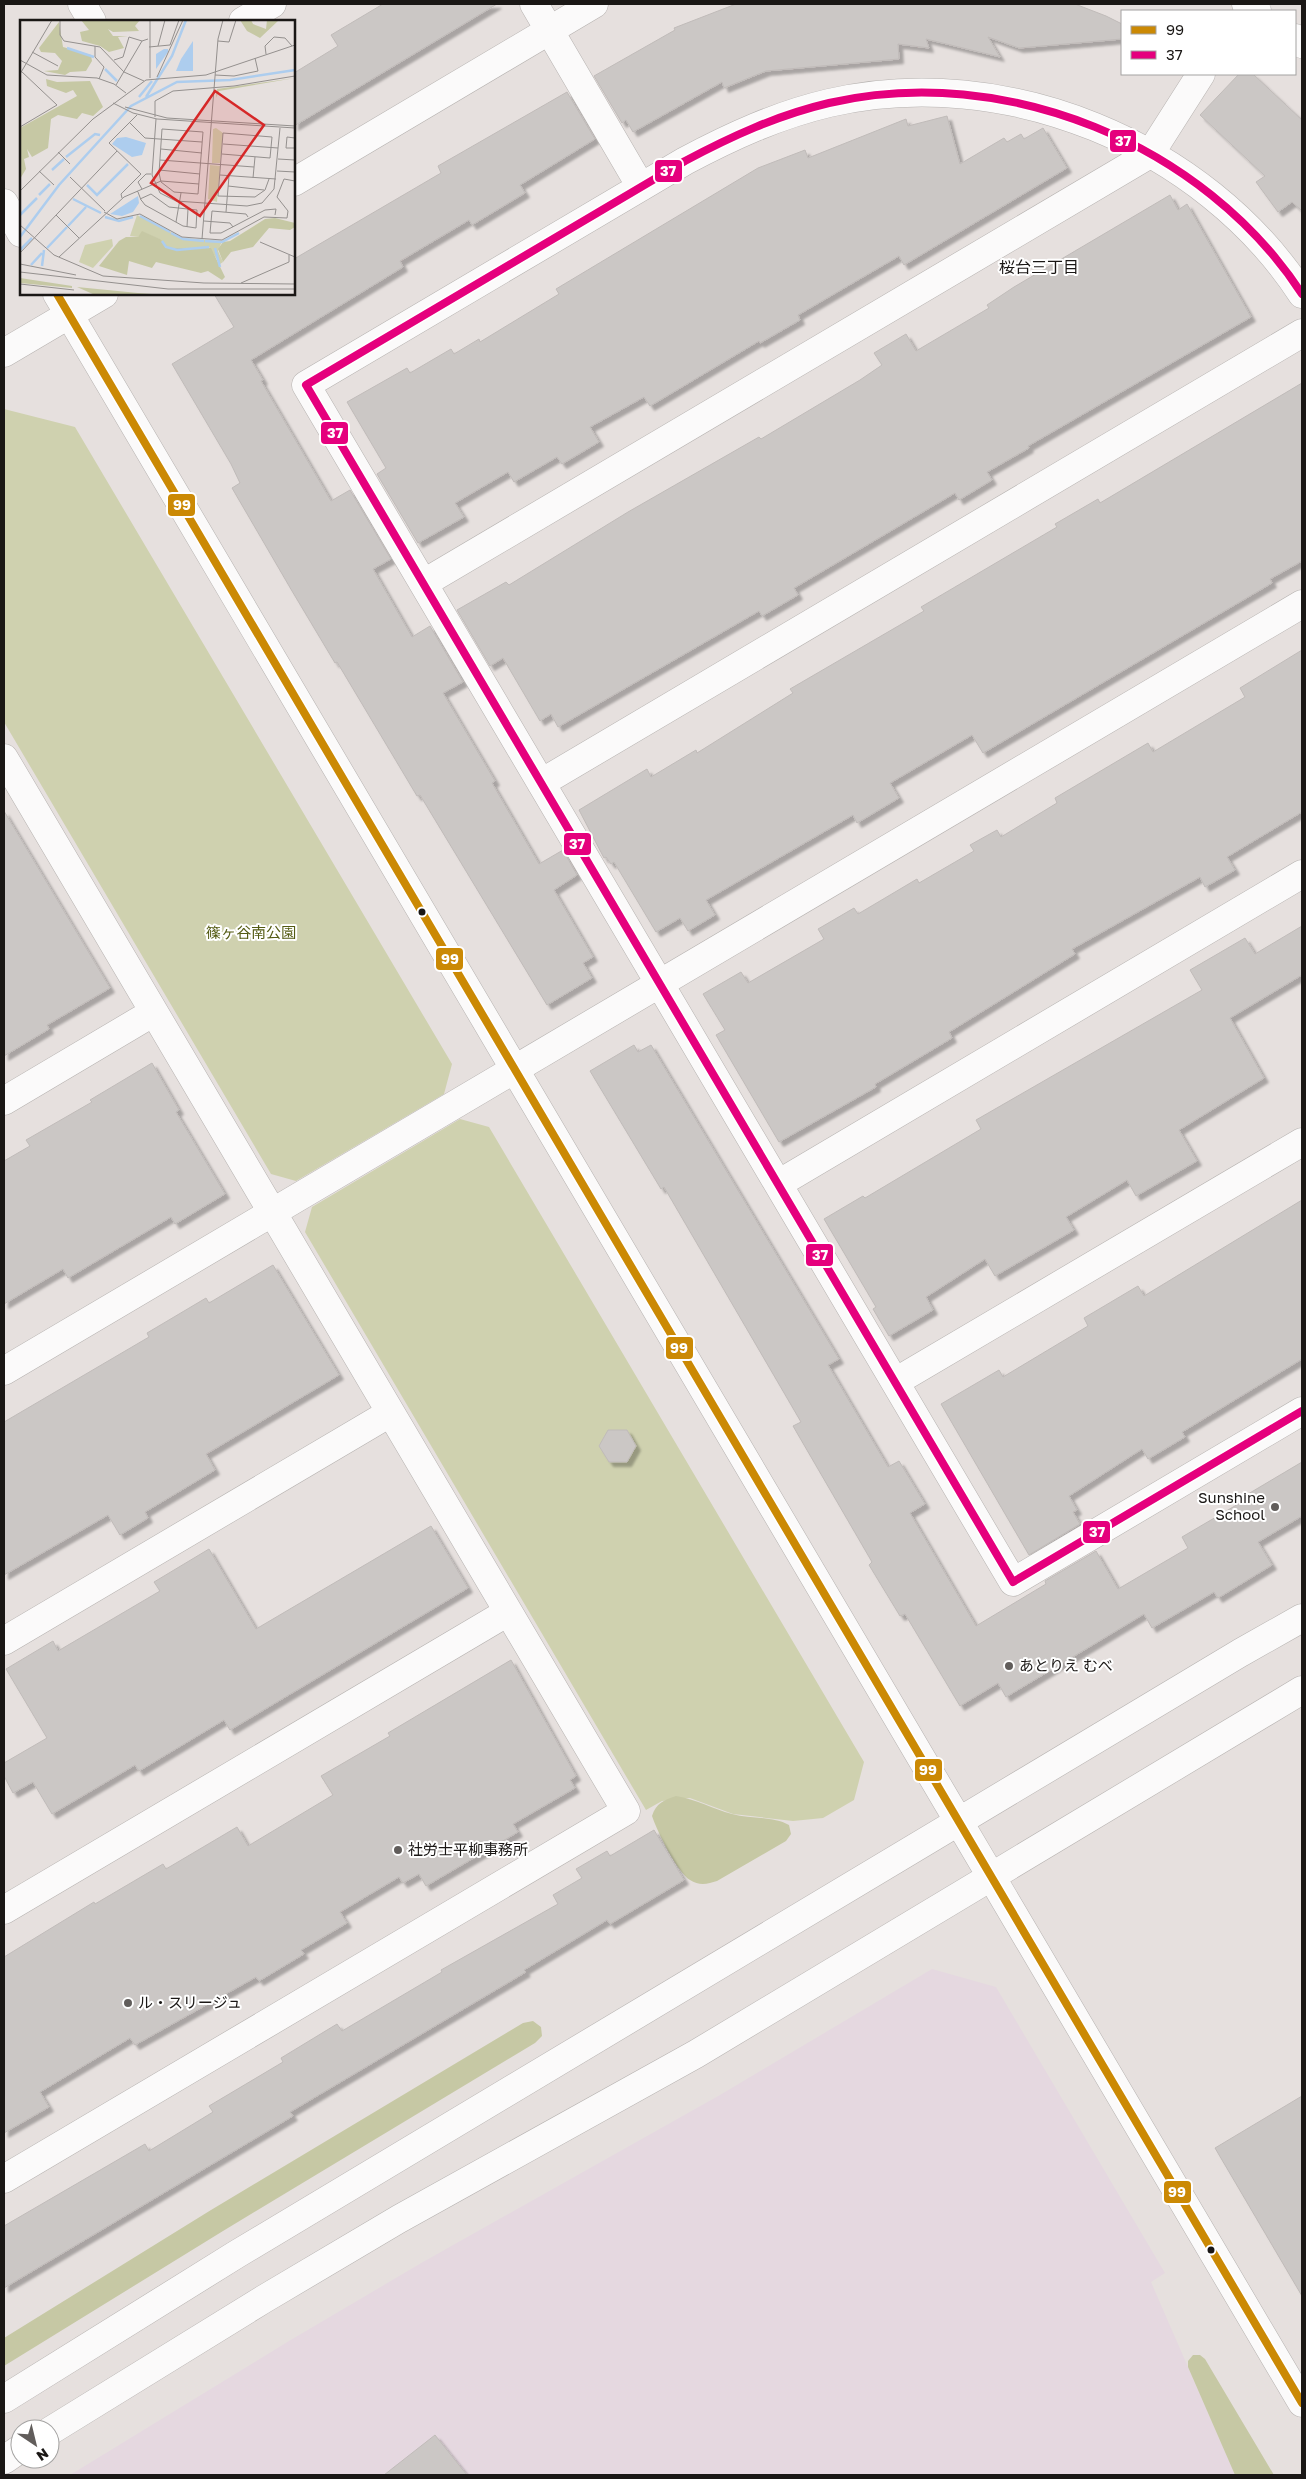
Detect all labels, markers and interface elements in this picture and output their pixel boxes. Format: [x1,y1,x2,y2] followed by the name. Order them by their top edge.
[1121,10,1296,75] legend
[20,20,295,295] inset map
[1166,20,1184,38] text: 99
[1166,45,1183,63] text: 37
[1109,129,1137,153] line badge: 37
[1115,132,1131,149] text: 37
[654,159,683,183] line badge: 37
[660,162,676,179] text: 37
[999,257,1079,277] district label: 桜台三丁目
[320,421,349,445] line badge: 37
[327,424,343,441] text: 37
[167,493,196,517] line badge: 99
[173,496,191,513] text: 99
[563,832,592,856] line badge: 37
[569,835,585,852] text: 37
[417,907,427,917] unlabelled marker
[206,923,296,941] park label: 篠ヶ谷南公園
[435,947,464,971] line badge: 99
[441,950,459,967] text: 99
[805,1243,834,1267] line badge: 37
[812,1246,828,1263] text: 37
[665,1336,694,1360] line badge: 99
[670,1339,688,1356] text: 99
[1198,1488,1265,1523] place label: Sunshine School
[1269,1501,1281,1513] marker: Sunshine School
[1082,1520,1111,1544] line badge: 37
[1089,1523,1105,1540] text: 37
[1019,1656,1113,1674] place label: あとりえ むべ
[1003,1660,1015,1672] marker: あとりえ むべ
[914,1758,943,1782] line badge: 99
[919,1761,937,1778] text: 99
[408,1840,528,1858] place label: 社労士平柳事務所
[392,1844,404,1856] marker: 社労士平柳事務所
[138,1993,242,2011] place label: ル・スリージュ
[122,1997,134,2009] marker: ル・スリージュ
[1163,2180,1192,2204] line badge: 99
[1168,2183,1186,2200] text: 99
[1206,2245,1216,2255] unlabelled marker
[10,2419,60,2469] north arrow
[34,2445,52,2465] text: N

